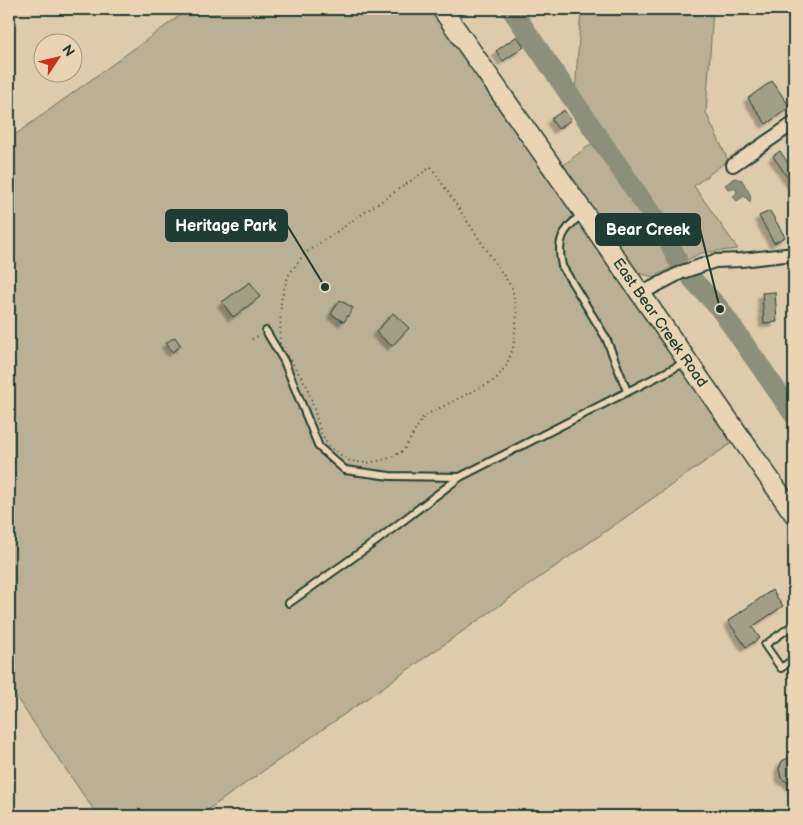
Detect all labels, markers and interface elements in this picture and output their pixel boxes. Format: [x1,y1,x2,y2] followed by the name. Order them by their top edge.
[32,32,82,82] north arrow
[58,42,78,60] text: N
[166,210,287,241] callout: Heritage Park
[596,214,700,245] callout: Bear Creek
[175,217,277,236] text: Heritage Park
[606,221,691,240] text: Bear Creek
[609,254,712,391] street label: East Bear Creek Road

